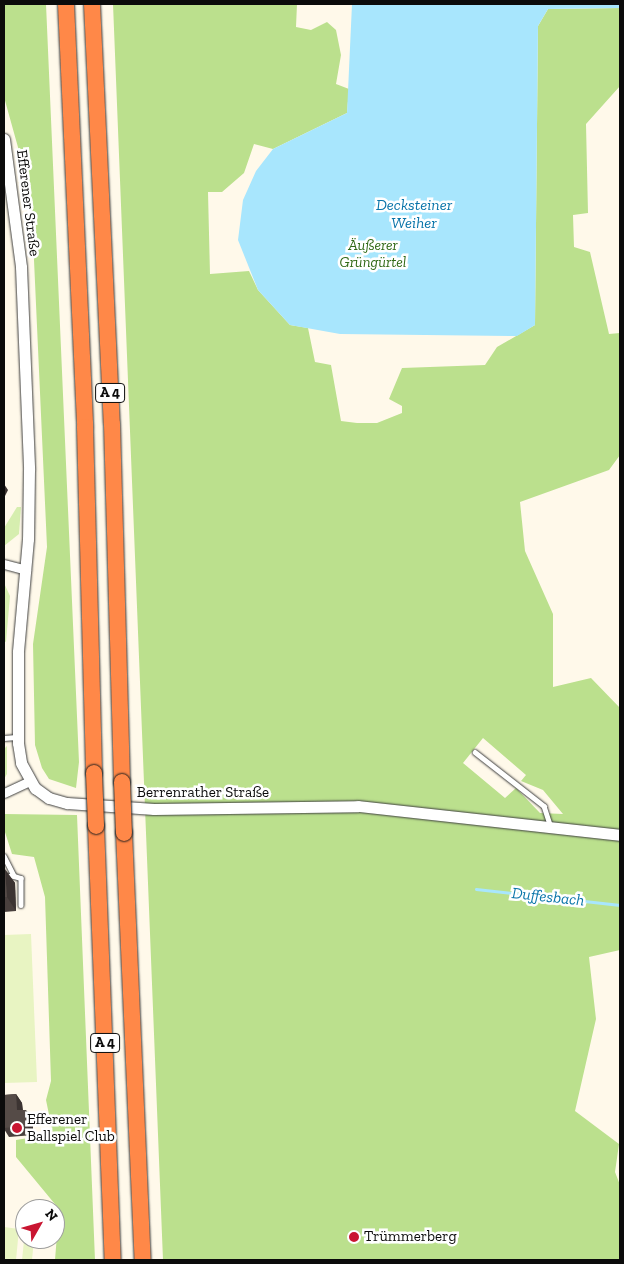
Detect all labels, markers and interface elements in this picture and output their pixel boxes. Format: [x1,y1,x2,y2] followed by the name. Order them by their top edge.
[13,148,43,258] street label: Efferener Straße
[376,195,452,233] water label: Decksteiner Weiher
[340,236,406,271] park label: Äußerer Grüngürtel
[94,382,126,404] road number: A 4
[137,784,269,802] street label: Berrenrather Straße
[511,884,585,910] water label: Duffesbach
[89,1032,121,1054] road number: A 4
[27,1110,115,1145] place label: Efferener Ballspiel Club
[11,1122,23,1134] marker: Efferener Ballspiel Club
[15,1199,65,1249] north arrow
[41,1206,61,1224] text: N
[364,1228,457,1246] place label: Trümmerberg
[348,1231,360,1243] marker: Trümmerberg

